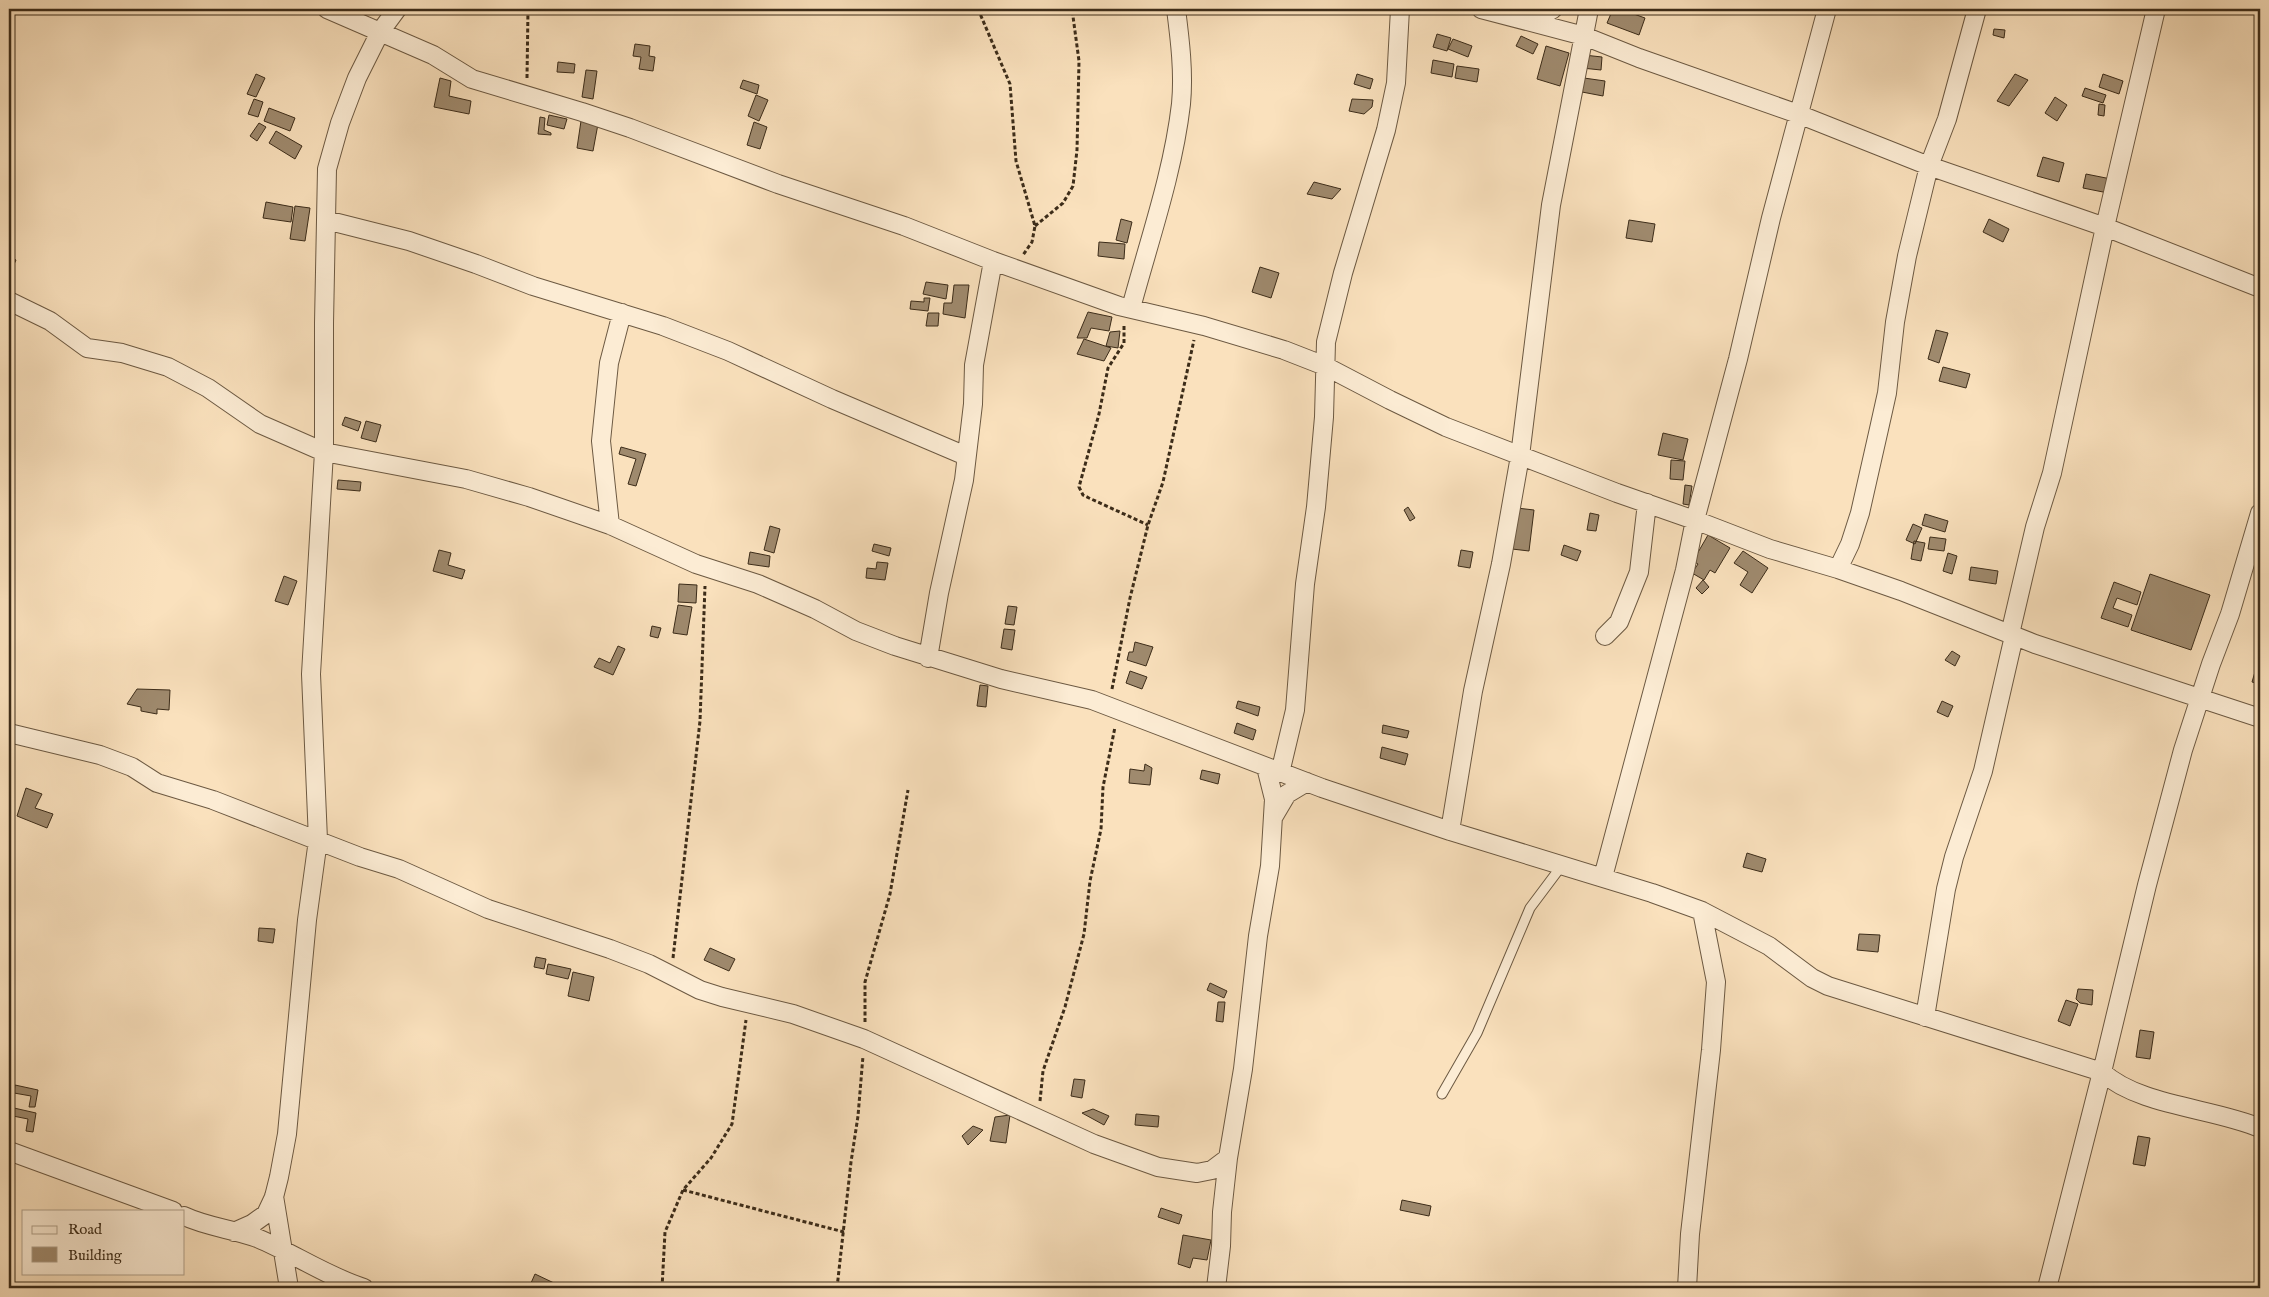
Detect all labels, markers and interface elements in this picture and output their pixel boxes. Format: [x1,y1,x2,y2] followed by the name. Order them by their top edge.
[22,1210,185,1274] legend
[68,1220,103,1239] text: Road
[68,1246,123,1265] text: Building

